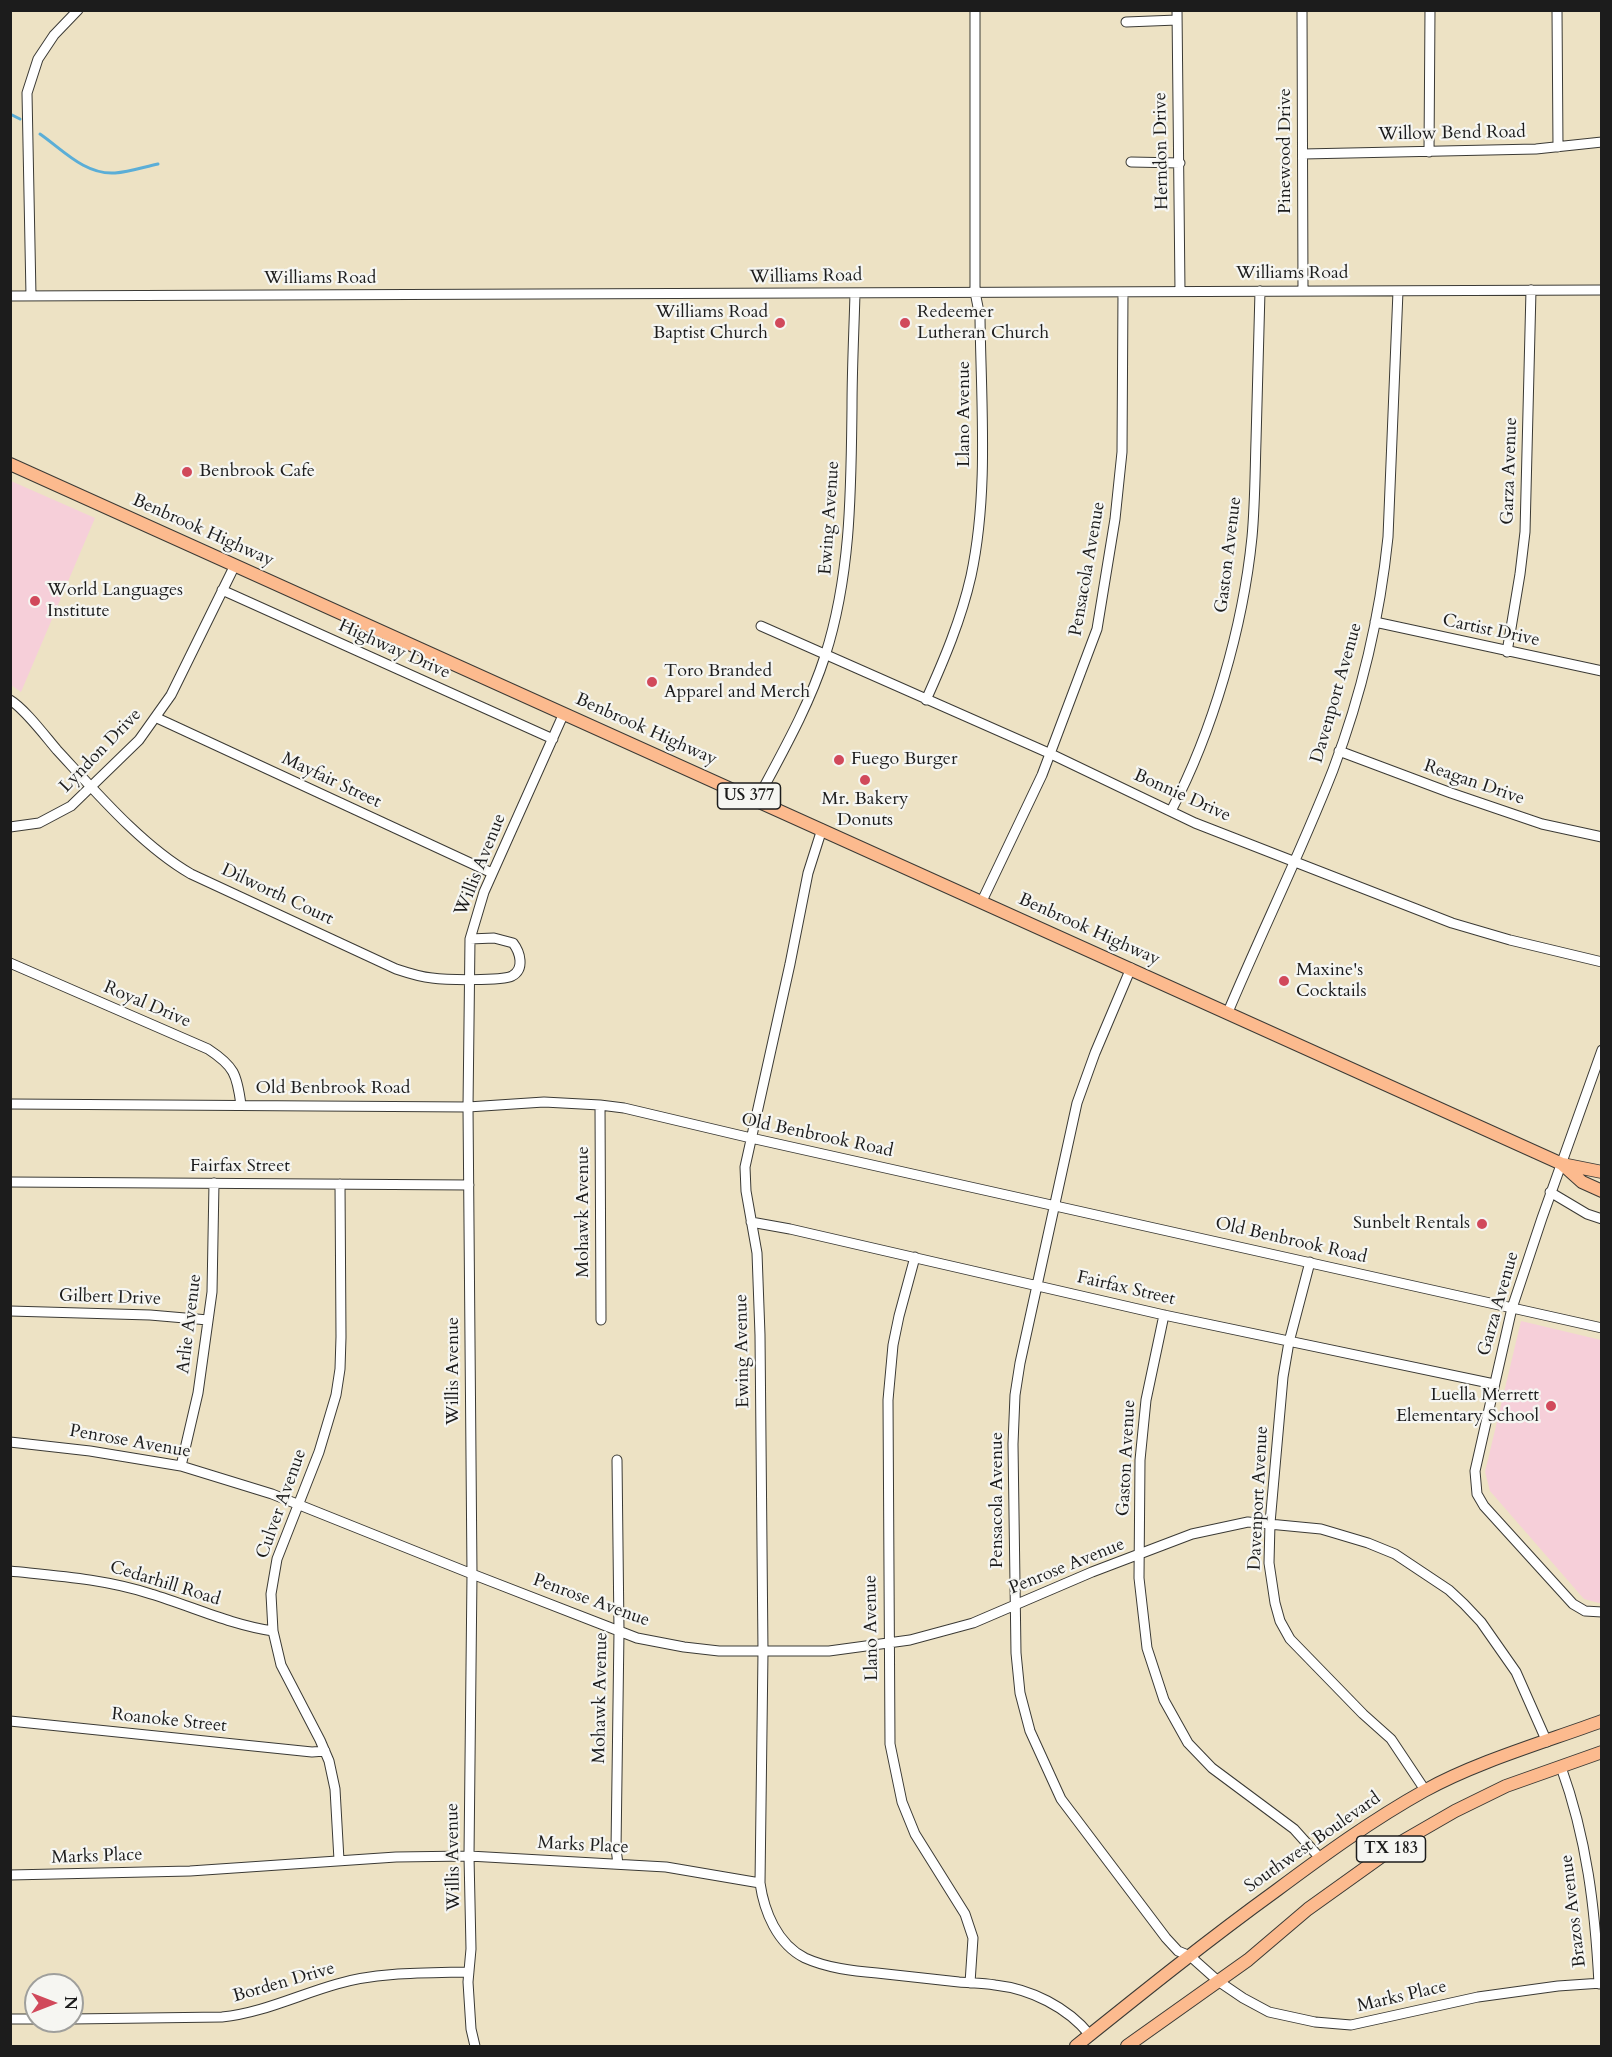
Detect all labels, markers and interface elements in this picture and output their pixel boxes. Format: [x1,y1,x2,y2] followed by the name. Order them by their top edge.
[1275,88,1297,214] street label: Pinewood Drive
[1150,92,1174,210] street label: Herndon Drive
[1378,122,1526,146] street label: Willow Bend Road
[1236,263,1348,285] street label: Williams Road
[750,265,862,289] street label: Williams Road
[264,268,376,290] street label: Williams Road
[653,302,768,344] place label: Williams Road Baptist Church
[917,302,1049,344] place label: Redeemer Lutheran Church
[773,316,787,330] marker: Williams Road Baptist Church
[898,316,912,330] marker: Redeemer Lutheran Church
[954,361,976,467] street label: Llano Avenue
[1497,417,1523,525] street label: Garza Avenue
[815,460,845,576] street label: Ewing Avenue
[199,461,315,483] place label: Benbrook Cafe
[180,465,194,479] marker: Benbrook Cafe
[129,490,277,572] street label: Benbrook Highway
[1211,496,1247,614] street label: Gaston Avenue
[1066,500,1110,638] street label: Pensacola Avenue
[47,580,183,622] place label: World Languages Institute
[28,594,42,608] marker: World Languages Institute
[1440,610,1542,652] street label: Cartist Drive
[335,616,453,684] street label: Highway Drive
[1307,620,1367,766] street label: Davenport Avenue
[664,661,810,704] place label: Toro Branded Apparel and Merch
[645,675,659,689] marker: Toro Branded Apparel and Merch
[572,689,720,771] street label: Benbrook Highway
[56,704,146,798] street label: Lyndon Drive
[278,749,384,813] street label: Mayfair Street
[851,749,957,771] place label: Fuego Burger
[832,753,846,767] marker: Fuego Burger
[1421,756,1527,810] street label: Reagan Drive
[1130,765,1234,827] street label: Bonnie Drive
[858,773,872,787] marker: Mr. Bakery Donuts
[718,783,780,809] road number: US 377
[822,789,908,832] place label: Mr. Bakery Donuts
[451,811,511,919] street label: Willis Avenue
[218,860,336,930] street label: Dilworth Court
[1015,889,1163,971] street label: Benbrook Highway
[1296,960,1366,1002] place label: Maxine's Cocktails
[1277,974,1291,988] marker: Maxine's Cocktails
[100,977,194,1033] street label: Royal Drive
[256,1078,410,1100] street label: Old Benbrook Road
[739,1109,895,1163] street label: Old Benbrook Road
[573,1146,595,1278] street label: Mohawk Avenue
[190,1156,290,1178] street label: Fairfax Street
[1213,1213,1369,1269] street label: Old Benbrook Road
[1353,1213,1470,1235] place label: Sunbelt Rentals
[1475,1217,1489,1231] marker: Sunbelt Rentals
[1474,1249,1524,1359] street label: Garza Avenue
[1075,1267,1177,1311] street label: Fairfax Street
[173,1273,207,1375] street label: Arlie Avenue
[58,1285,162,1311] street label: Gilbert Drive
[731,1294,755,1408] street label: Ewing Avenue
[443,1317,465,1425] street label: Willis Avenue
[1396,1385,1539,1428] place label: Luella Merrett Elementary School
[1113,1399,1141,1517] street label: Gaston Avenue
[1544,1399,1558,1413] marker: Luella Merrett Elementary School
[68,1421,192,1463] street label: Penrose Avenue
[1244,1425,1274,1571] street label: Davenport Avenue
[987,1432,1009,1568] street label: Pensacola Avenue
[252,1446,312,1562] street label: Culver Avenue
[1006,1534,1128,1600] street label: Penrose Avenue
[107,1557,223,1611] street label: Cedarhill Road
[530,1570,652,1632] street label: Penrose Avenue
[860,1575,884,1681] street label: Llano Avenue
[589,1632,613,1764] street label: Mohawk Avenue
[110,1704,228,1738] street label: Roanoke Street
[1241,1788,1385,1898] street label: Southwest Boulevard
[442,1803,466,1911] street label: Willis Avenue
[537,1833,629,1859] street label: Marks Place
[1356,1836,1426,1862] road number: TX 183
[51,1845,143,1869] street label: Marks Place
[1556,1853,1592,1969] street label: Brazos Avenue
[231,1958,337,2008] street label: Borden Drive
[24,1973,84,2033] north arrow
[1355,1976,1449,2018] street label: Marks Place
[59,1996,81,2010] text: N

